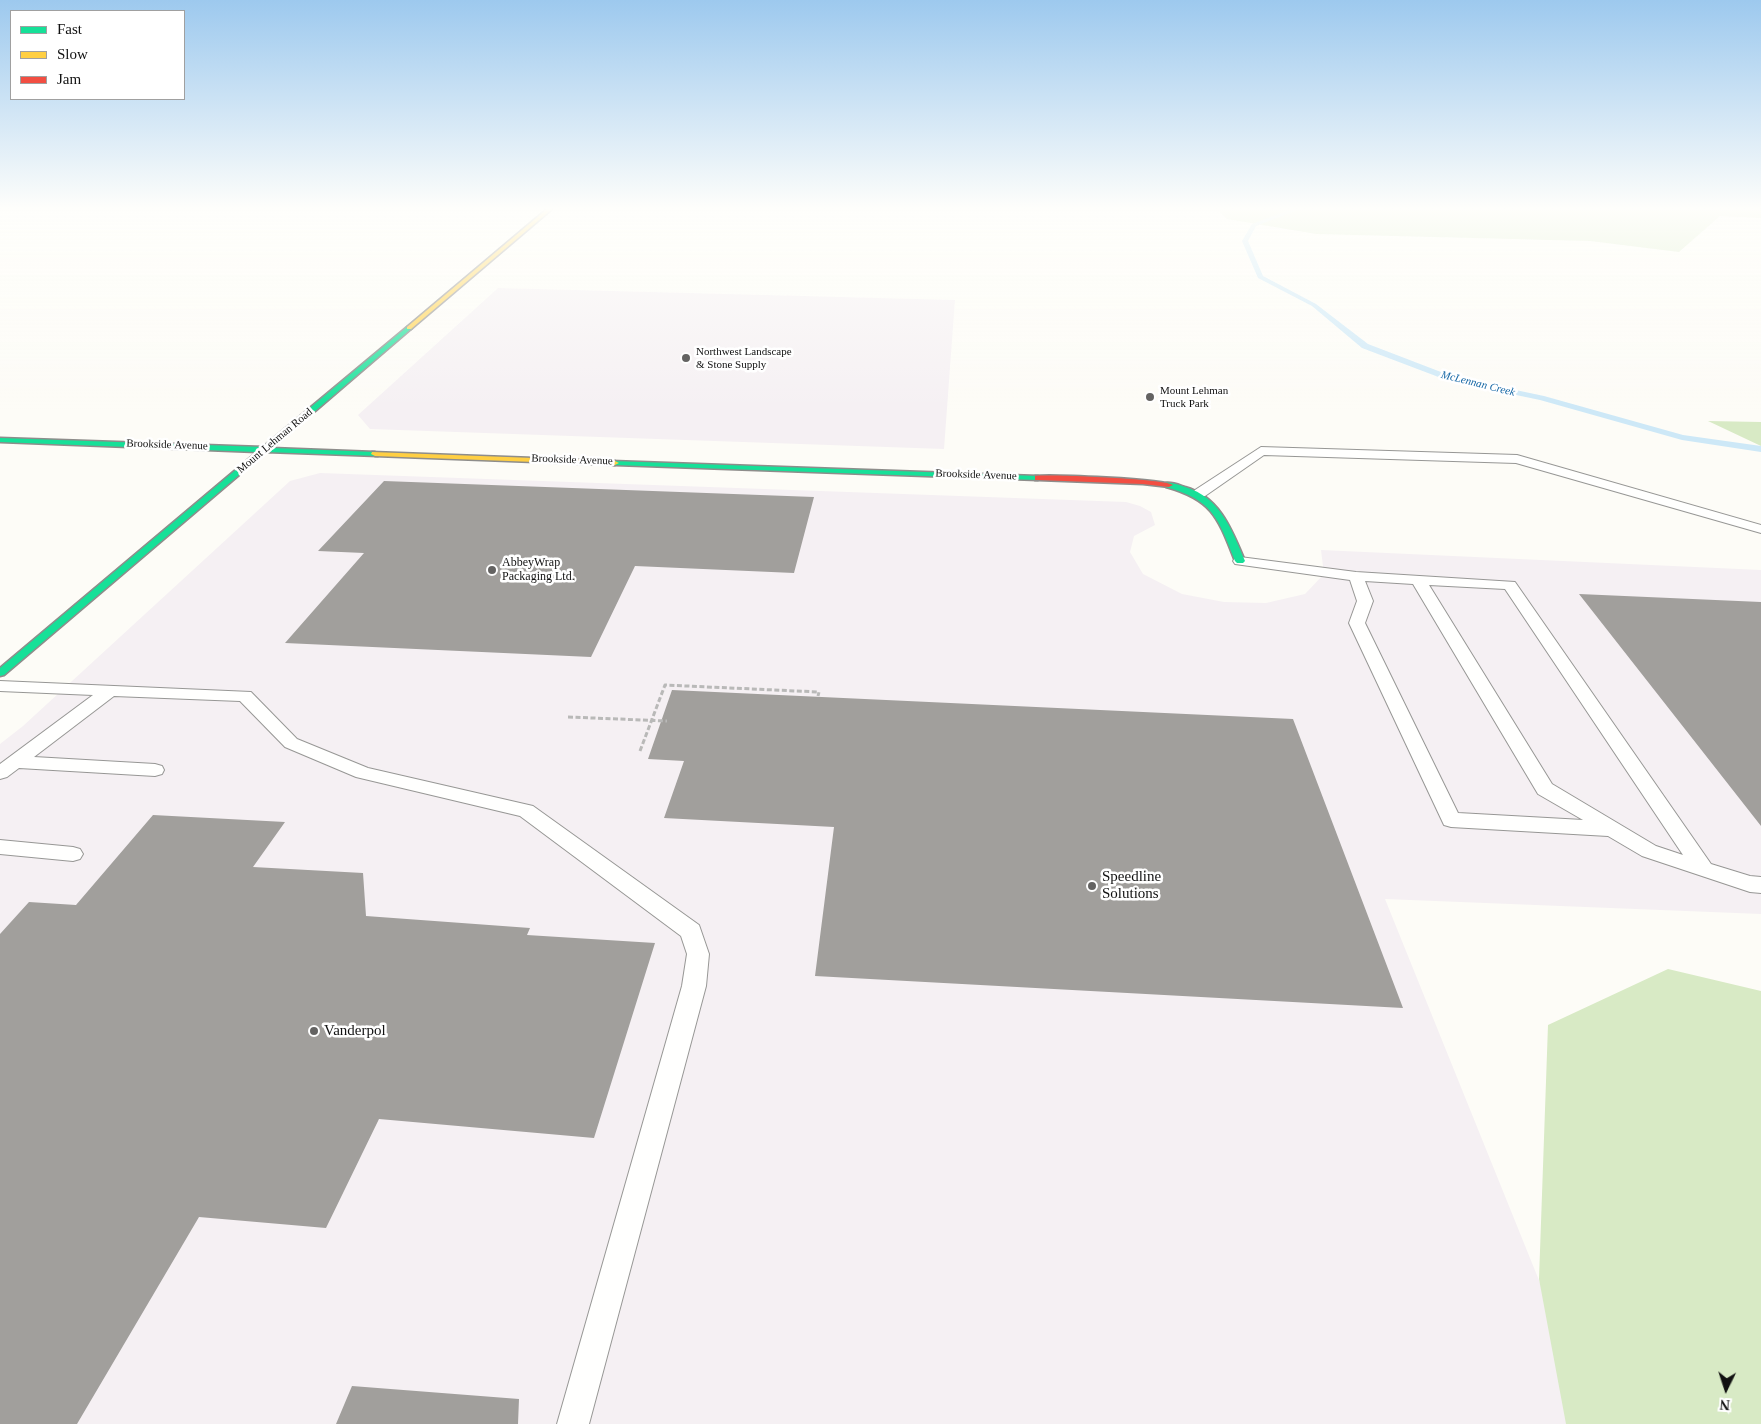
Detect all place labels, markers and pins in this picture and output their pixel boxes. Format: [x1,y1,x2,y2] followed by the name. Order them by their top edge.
[696,345,792,371] place label: Northwest Landscape & Stone Supply
[680,352,692,364] marker: Northwest Landscape & Stone Supply
[1160,384,1228,410] place label: Mount Lehman Truck Park
[1144,391,1156,403] marker: Mount Lehman Truck Park
[502,556,575,584] place label: AbbeyWrap Packaging Ltd.
[486,564,498,576] marker: AbbeyWrap Packaging Ltd.
[1102,868,1161,903] place label: Speedline Solutions
[1086,880,1098,892] marker: Speedline Solutions
[324,1022,386,1040] place label: Vanderpol
[308,1025,320,1037] marker: Vanderpol

